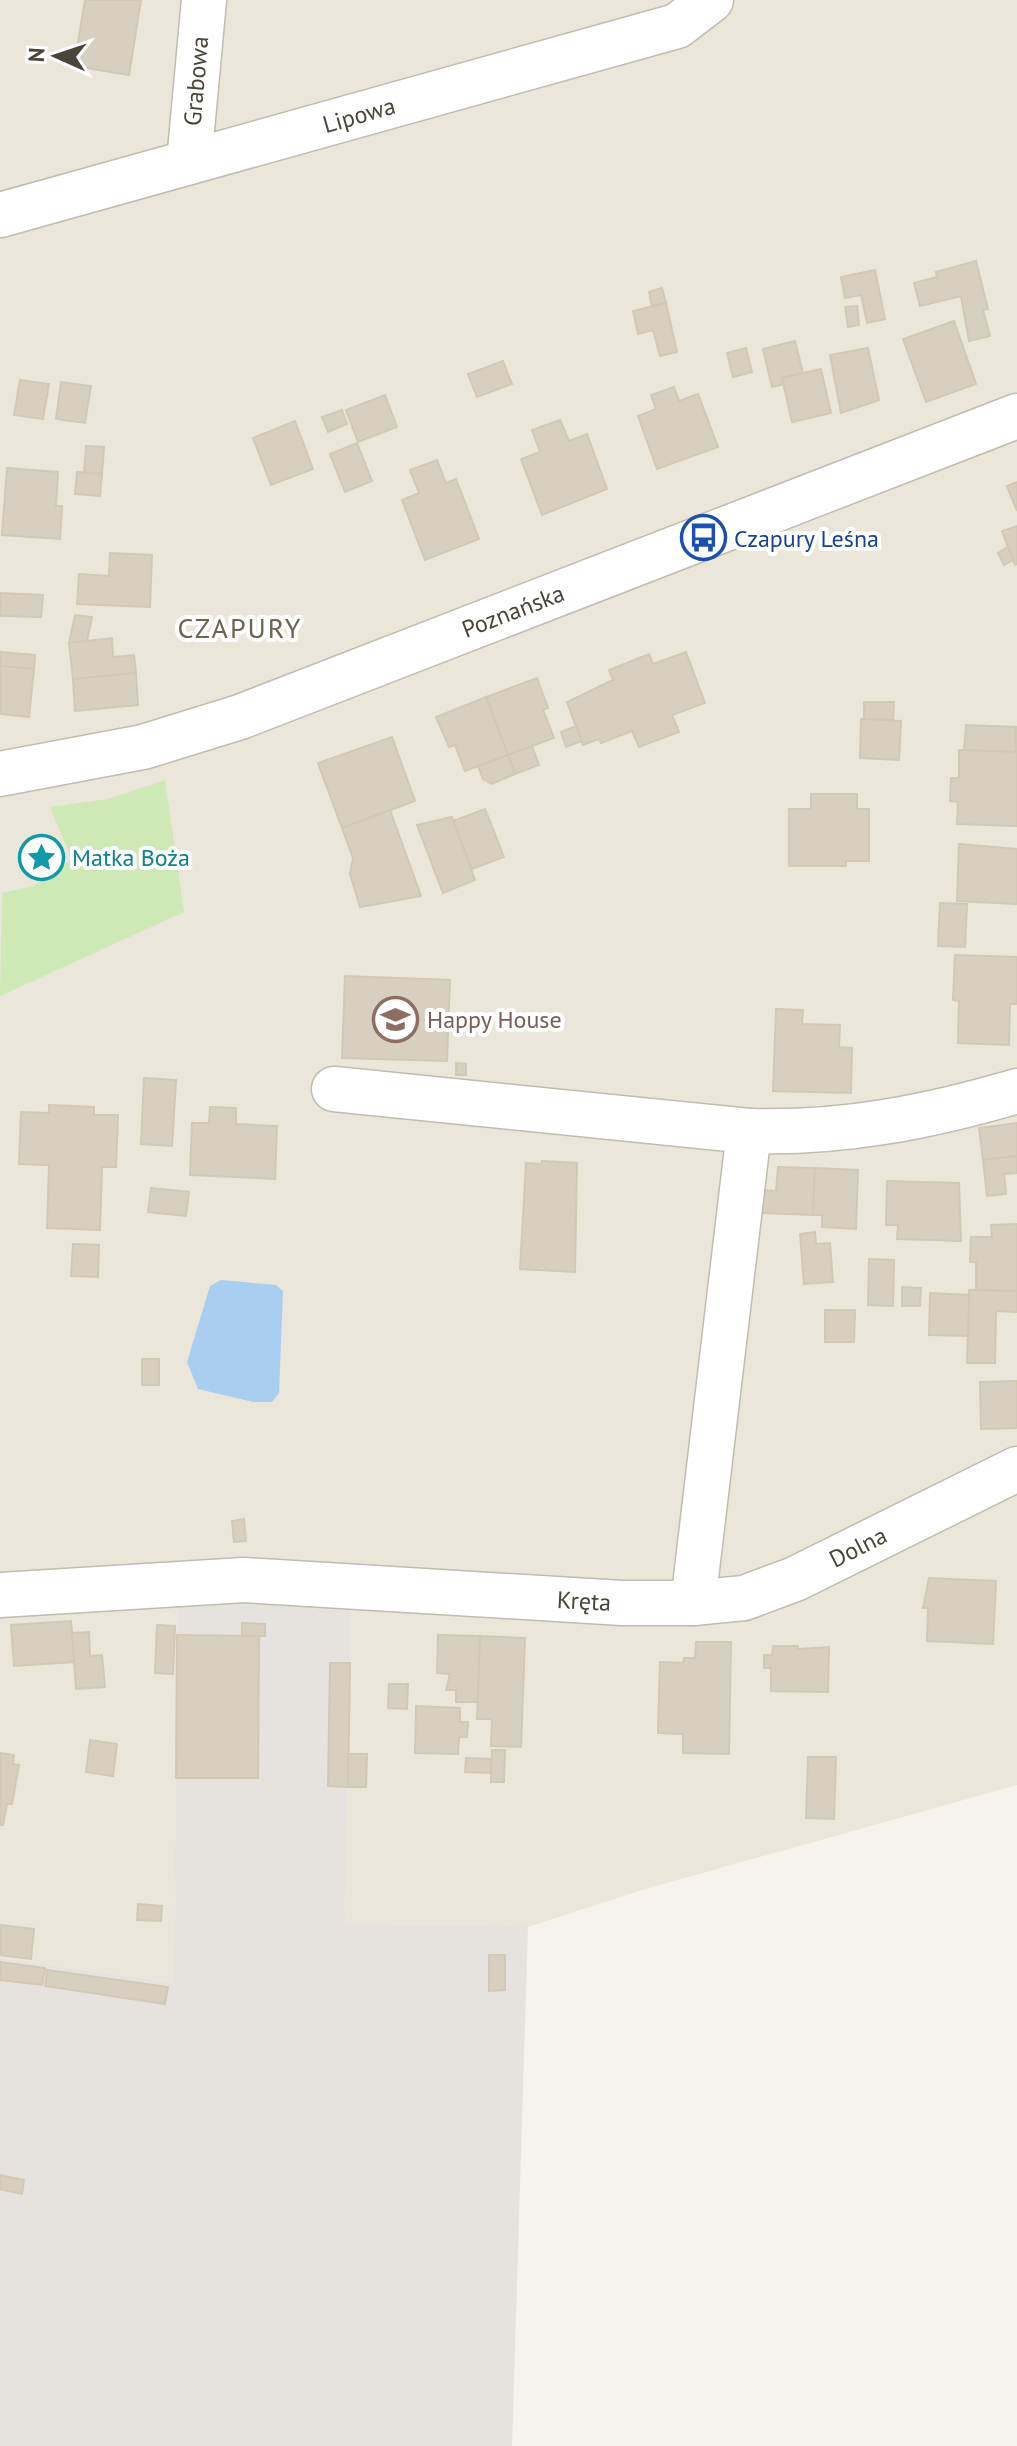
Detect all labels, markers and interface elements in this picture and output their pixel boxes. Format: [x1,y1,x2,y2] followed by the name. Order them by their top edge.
[16,16,96,96] north arrow
[177,35,215,127] street label: Grabowa
[22,47,50,63] text: N
[319,90,399,140] street label: Lipowa
[679,514,727,562] bus stop icon: Czapury Leśna
[734,523,879,554] place label: Czapury Leśna
[457,577,569,645] street label: Poznańska
[178,609,302,646] district label: CZAPURY
[17,833,65,881] place icon: Matka Boża
[72,842,190,873] place label: Matka Boża
[372,995,420,1043] school or university icon: Happy House
[427,1004,562,1035] place label: Happy House
[824,1519,892,1575] street label: Dolna
[556,1584,612,1618] street label: Kręta

